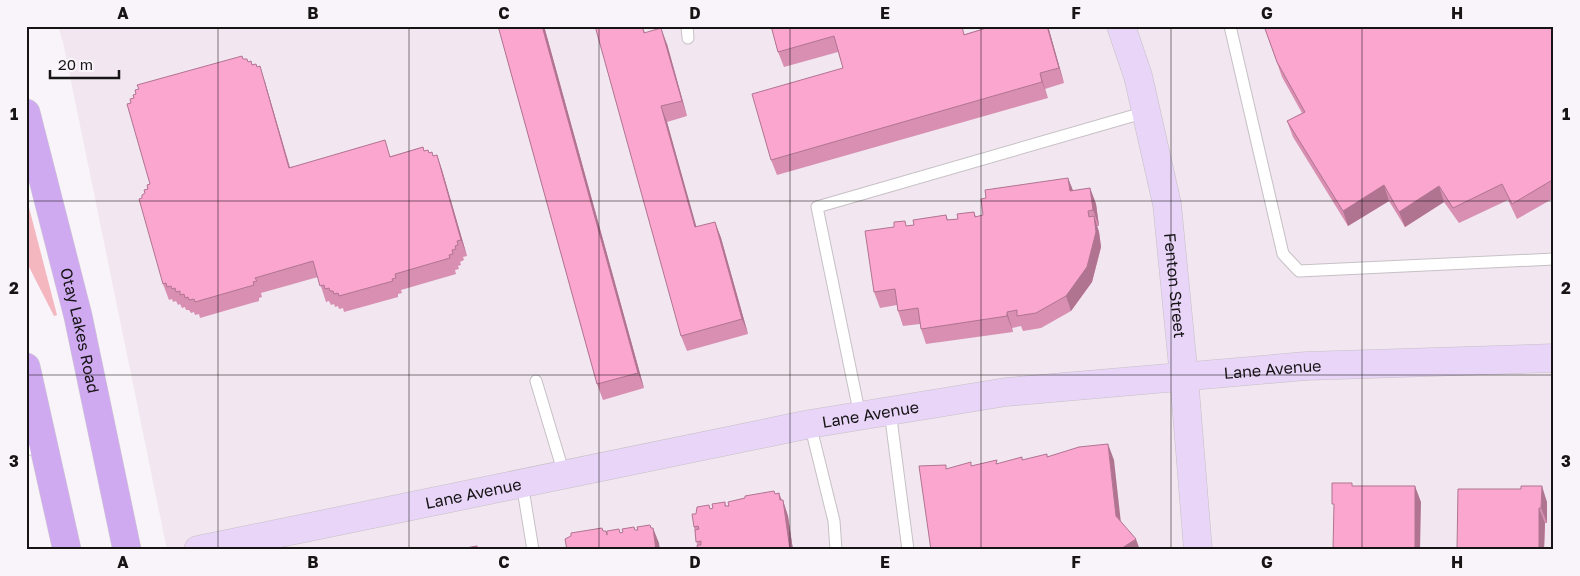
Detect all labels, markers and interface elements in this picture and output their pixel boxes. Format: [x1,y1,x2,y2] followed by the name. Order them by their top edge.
[117,3,129,23] text: A
[307,3,319,23] text: B
[498,3,510,23] text: C
[689,3,701,23] text: D
[880,3,890,23] text: E
[1071,3,1081,23] text: F
[1261,3,1273,23] text: G
[1451,3,1463,23] text: H
[50,48,119,80] scale bar
[58,55,93,73] text: 20 m
[10,104,18,124] text: 1
[1562,104,1570,124] text: 1
[1160,232,1190,339] street label: Fenton Street
[56,265,104,395] street label: Otay Lakes Road
[9,278,19,298] text: 2
[1561,278,1571,298] text: 2
[1223,356,1322,383] street label: Lane Avenue
[820,396,920,432] street label: Lane Avenue
[9,451,19,471] text: 3
[1561,451,1571,471] text: 3
[423,474,523,513] street label: Lane Avenue
[117,552,129,572] text: A
[307,552,319,572] text: B
[498,552,510,572] text: C
[689,552,701,572] text: D
[880,552,890,572] text: E
[1071,552,1081,572] text: F
[1261,552,1273,572] text: G
[1451,552,1463,572] text: H

